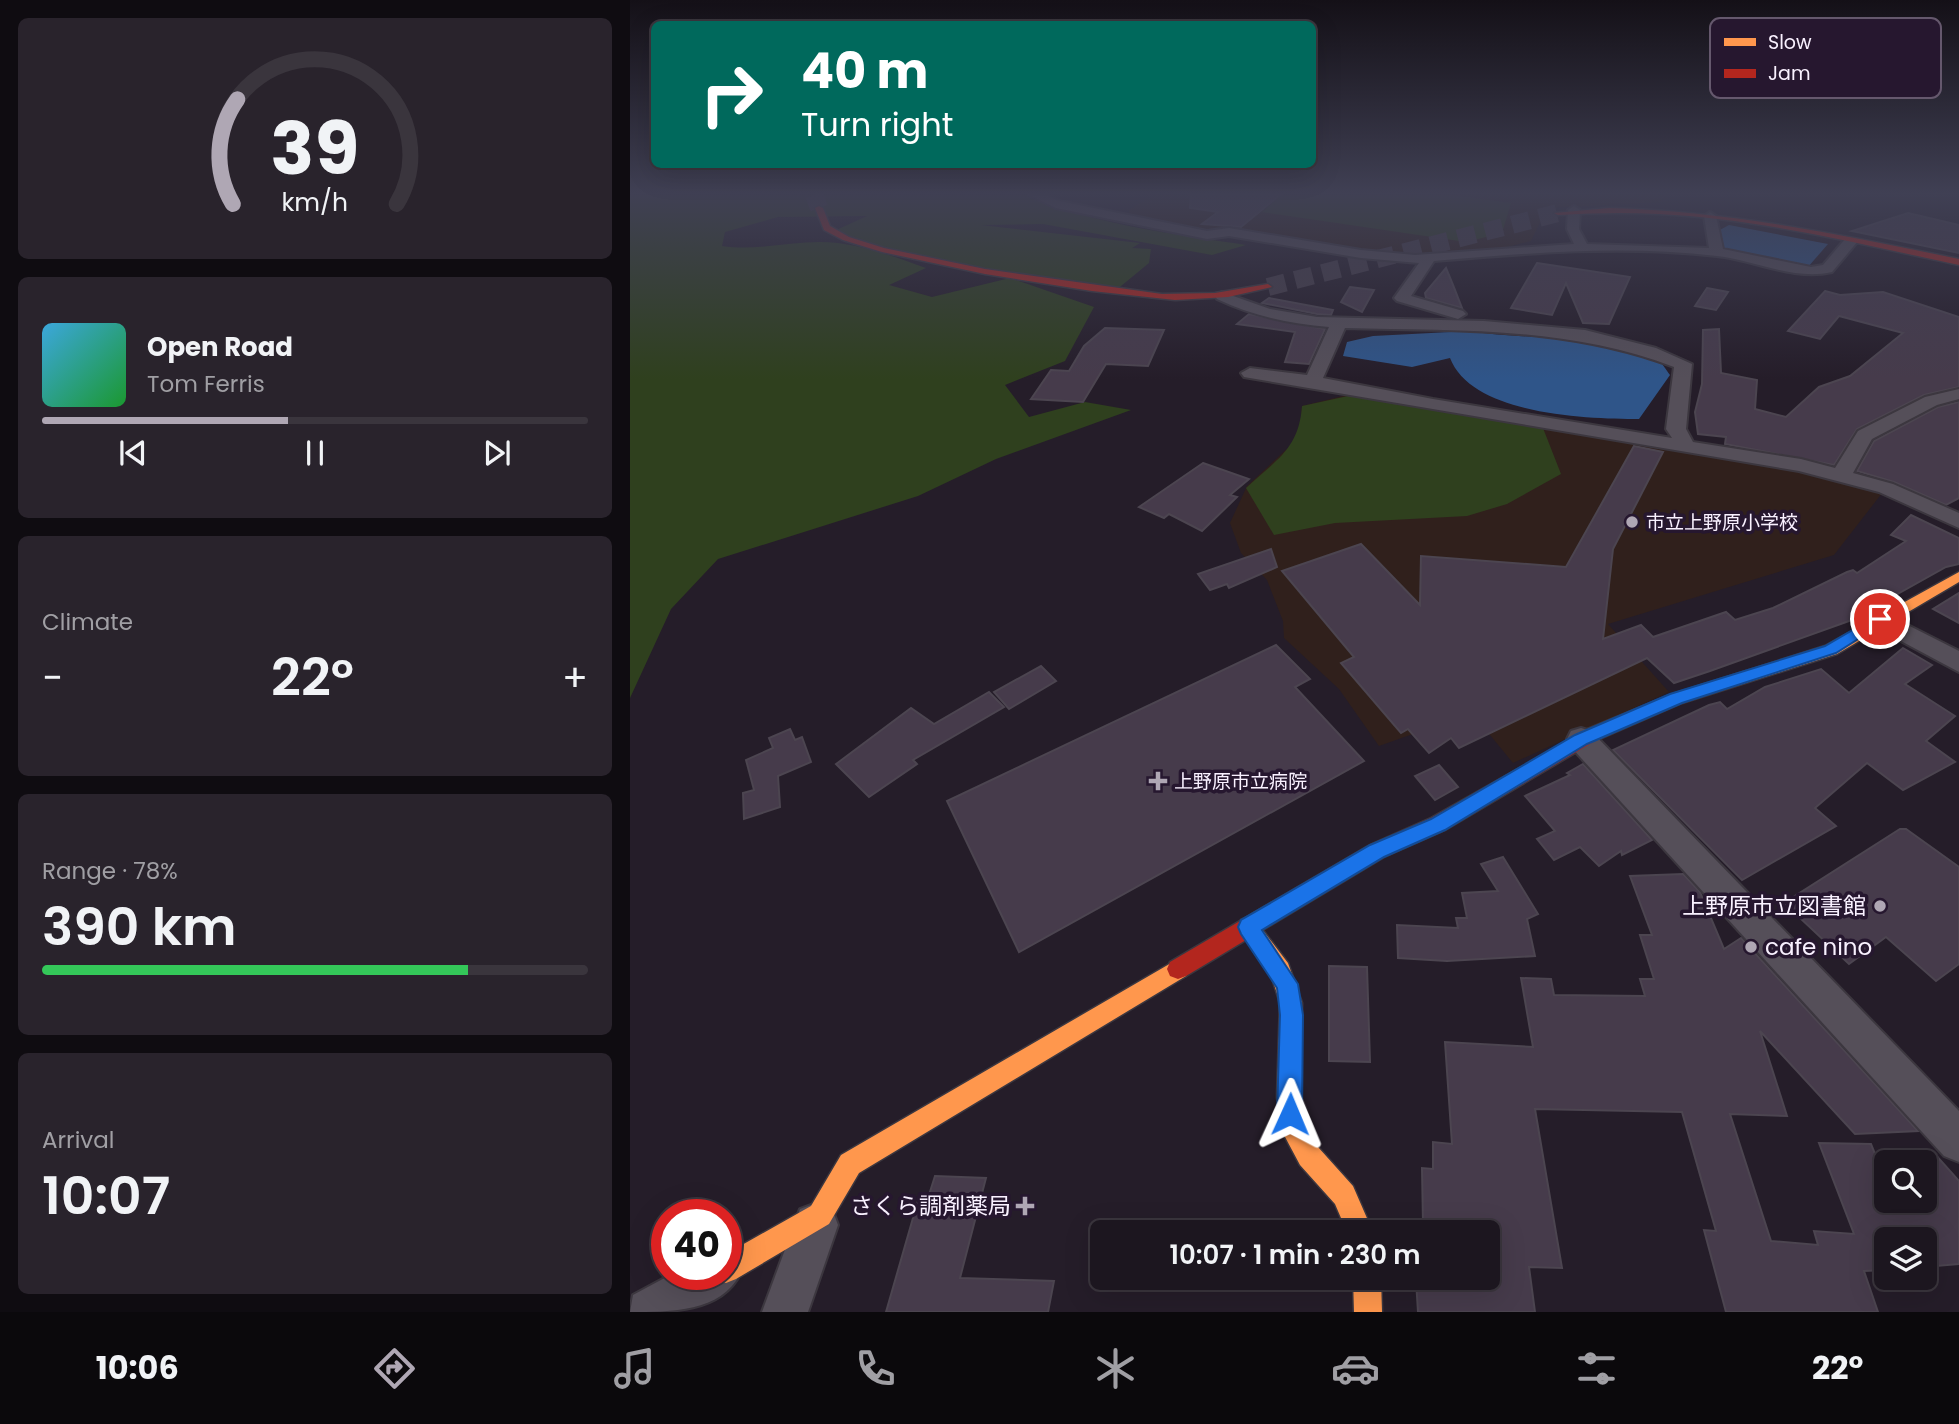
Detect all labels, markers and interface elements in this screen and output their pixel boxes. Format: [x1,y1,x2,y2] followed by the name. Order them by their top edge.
[1710,18,1941,98] legend
[1768,29,1812,56] text: Slow
[801,37,928,105] text: 40 m
[686,49,777,140] icon: right
[1768,60,1810,87] text: Jam
[271,99,359,200] text: 39
[801,102,953,147] text: Turn right
[282,185,348,220] text: km/h
[147,329,293,365] text: Open Road
[147,368,265,400] text: Tom Ferris
[114,434,152,472] icon: previous
[296,434,334,472] icon: pause
[478,434,516,472] icon: next
[1646,509,1798,536] place label: 市立上野原小学校
[1624,514,1640,530] marker: 市立上野原小学校
[1850,589,1910,649] pin
[1861,600,1899,638] icon: arrive
[42,606,133,638] text: Climate
[271,641,354,714] text: 22°
[42,651,63,704] text: −
[562,651,588,704] text: +
[1174,768,1307,795] place label: 上野原市立病院
[1148,771,1168,791] marker: 上野原市立病院
[42,855,178,887] text: Range · 78%
[42,890,237,963] text: 390 km
[1682,890,1866,922] place label: 上野原市立図書館
[1872,898,1888,914] marker: 上野原市立図書館
[1765,931,1872,963] place label: cafe nino
[1743,939,1759,955] marker: cafe nino
[1253,1077,1327,1151] position arrow
[42,1124,114,1156] text: Arrival
[1874,1150,1937,1290] map controls
[1874,1150,1937,1213] button: search
[42,1159,170,1232] text: 10:07
[850,1190,1011,1222] place label: さくら調剤薬局
[1017,1198,1033,1214] marker: さくら調剤薬局
[651,1199,742,1290] speed limit sign: 40
[1874,1227,1937,1290] button: layers
[1170,1237,1420,1273] text: 10:07 · 1 min · 230 m
[370,1344,419,1393] icon: directions
[610,1344,659,1393] icon: music
[851,1344,900,1393] icon: phone
[1091,1344,1140,1393] icon: climate
[1331,1344,1380,1393] icon: car
[1572,1344,1621,1393] icon: filters
[96,1345,179,1390] text: 10:06
[1812,1345,1863,1390] text: 22°

